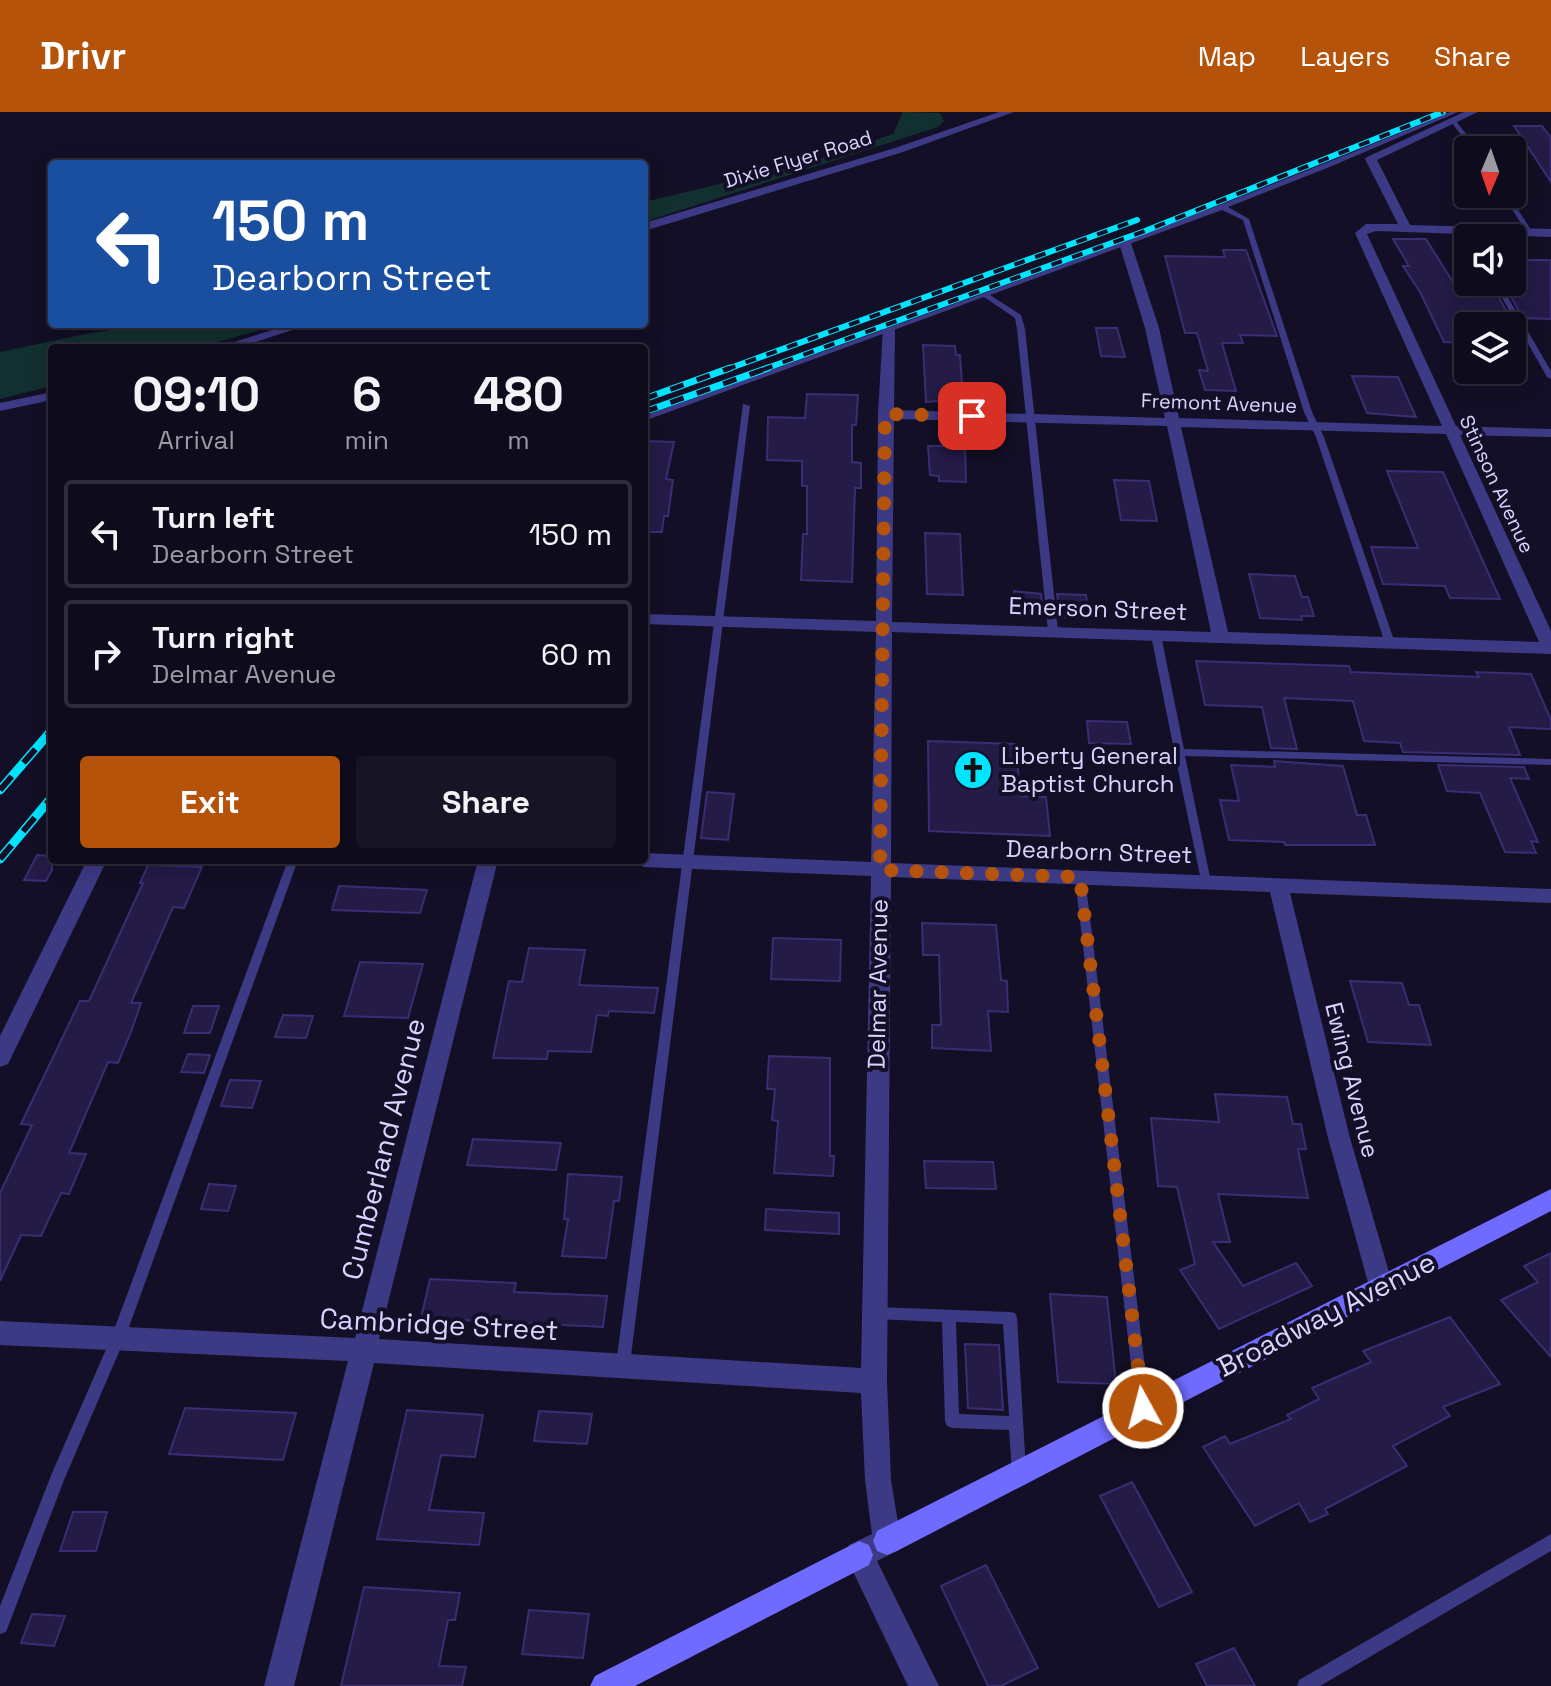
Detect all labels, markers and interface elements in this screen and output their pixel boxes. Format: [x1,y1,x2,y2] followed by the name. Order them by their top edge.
[40,32,126,80] text: Drivr
[1198,38,1256,74] text: Map
[1300,38,1390,74] text: Layers
[1434,38,1511,74] text: Share
[721,124,875,194] street label: Dixie Flyer Road
[1454,136,1526,208] north arrow
[1454,136,1526,384] map controls
[212,185,369,256] text: 150 m
[80,192,184,296] icon: left
[1454,224,1526,296] button: sound
[212,255,492,301] text: Dearborn Street
[1454,312,1526,384] button: layers
[132,364,260,425] text: 09:10
[352,364,382,425] text: 6
[473,364,564,425] text: 480
[938,382,1006,450] pin
[1141,387,1297,419] street label: Fremont Avenue
[950,394,994,438] icon: arrive
[1454,411,1540,557] street label: Stinson Avenue
[158,423,235,457] text: Arrival
[344,423,389,457] text: min
[507,423,530,457] text: m
[152,498,275,537] text: Turn left
[84,512,128,556] icon: left
[529,515,612,554] text: 150 m
[152,537,354,571] text: Dearborn Street
[1008,590,1188,627] street label: Emerson Street
[152,618,295,657] text: Turn right
[84,632,128,676] icon: right
[541,635,612,674] text: 60 m
[152,657,336,691] text: Delmar Avenue
[1001,740,1178,799] place label: Liberty General Baptist Church
[952,749,994,791] church icon: Liberty General Baptist Church
[80,756,340,848] button: Exit
[356,756,616,848] button: Share
[1005,833,1193,870] street label: Dearborn Street
[861,899,894,1069] street label: Delmar Avenue
[1318,999,1387,1161] street label: Ewing Avenue
[333,1015,433,1283] street label: Cumberland Avenue
[1211,1243,1441,1385] street label: Broadway Avenue
[319,1300,559,1348] street label: Cambridge Street
[1101,1366,1185,1450] position arrow

